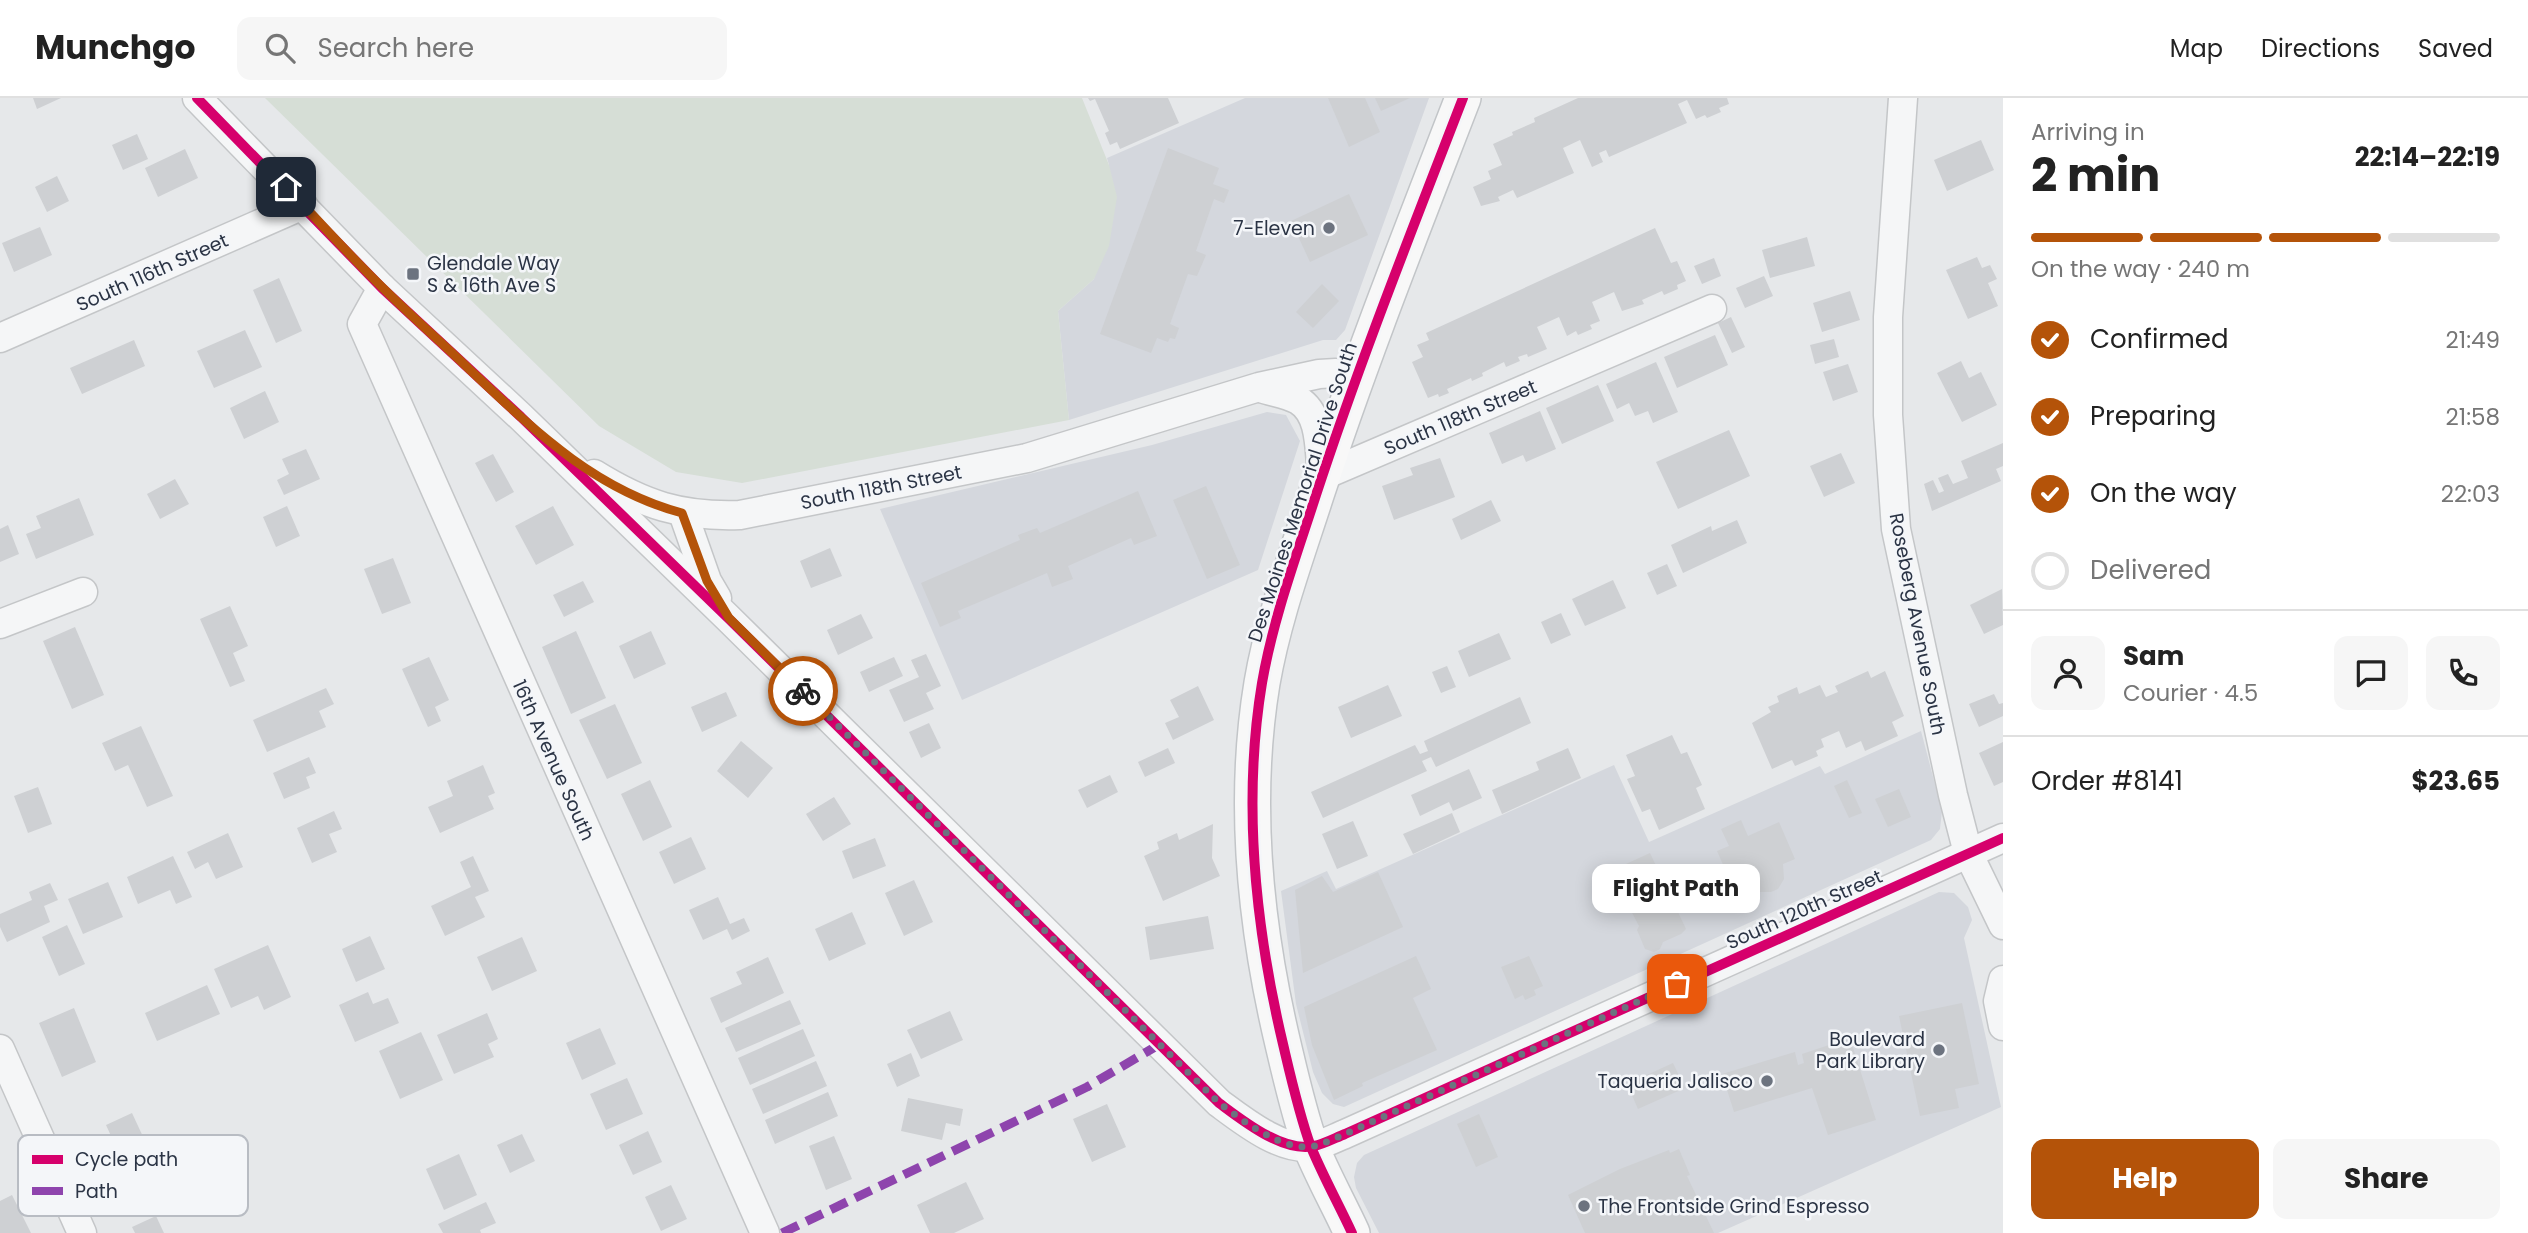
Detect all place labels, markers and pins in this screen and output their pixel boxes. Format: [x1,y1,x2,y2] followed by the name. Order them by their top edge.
[256,157,316,217] pin
[1233,215,1315,242] place label: 7-Eleven
[1321,220,1337,236] marker: 7-Eleven
[427,250,560,299] place label: Glendale Way S & 16th Ave S
[405,266,421,282] marker: Glendale Way S & 16th Ave S
[1593,865,1761,914] callout: Flight Path
[1647,954,1707,1014] pin
[1816,1026,1925,1075] place label: Boulevard Park Library
[1931,1042,1947,1058] marker: Boulevard Park Library
[1598,1068,1753,1095] place label: Taqueria Jalisco
[1759,1073,1775,1089] marker: Taqueria Jalisco
[1598,1193,1869,1220] place label: The Frontside Grind Espresso
[1576,1198,1592,1214] marker: The Frontside Grind Espresso

